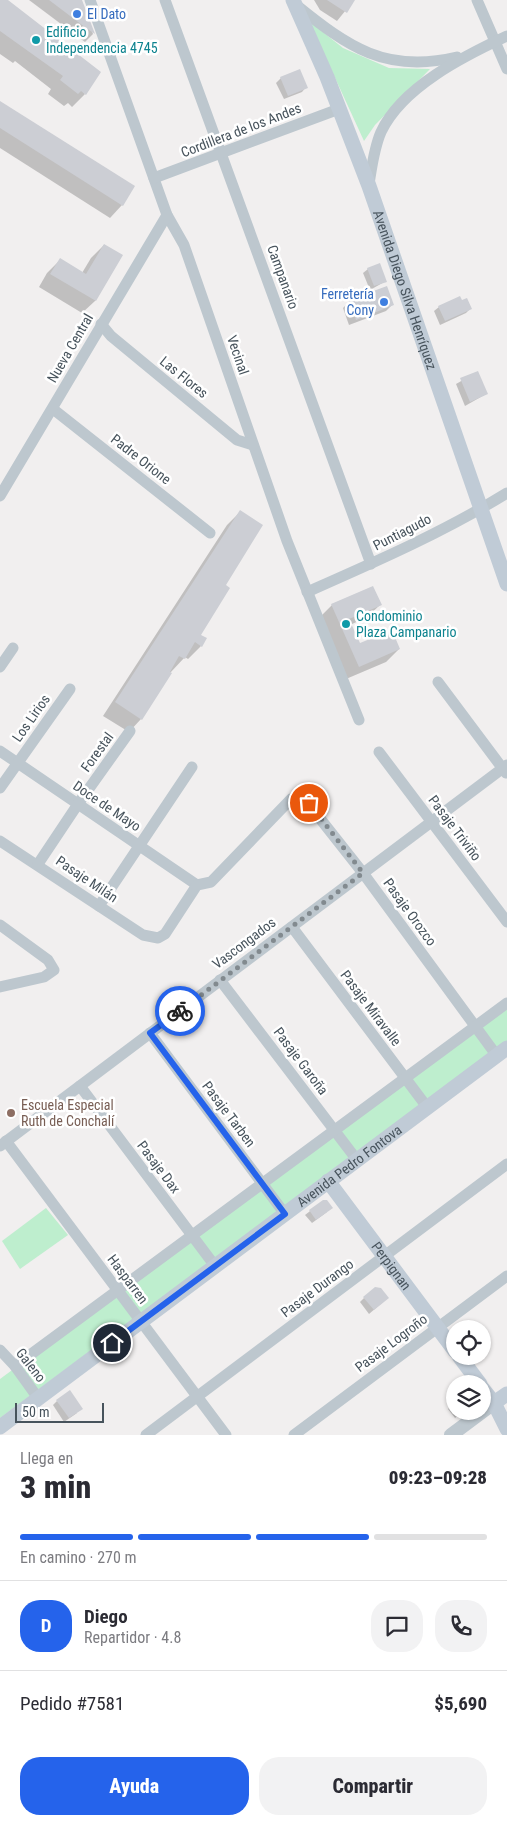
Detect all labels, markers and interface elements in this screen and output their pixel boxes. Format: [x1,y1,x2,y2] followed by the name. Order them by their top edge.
[87,6,126,22] place label: El Dato
[71,8,83,20] marker: El Dato
[46,24,158,56] place label: Edificio Independencia 4745
[30,34,42,46] marker: Edificio Independencia 4745
[179,100,303,160] street label: Cordillera de los Andes
[370,208,440,372] street label: Avenida Diego Silva Henríquez
[264,243,302,311] street label: Campanario
[321,286,374,318] place label: Ferretería Cony
[378,296,390,308] marker: Ferretería Cony
[44,311,96,385] street label: Nueva Central
[224,333,252,377] street label: Vecinal
[157,353,211,401] street label: Las Flores
[108,431,174,488] street label: Padre Orione
[370,511,434,553] street label: Puntiagudo
[356,608,457,640] place label: Condominio Plaza Campanario
[340,618,352,630] marker: Condominio Plaza Campanario
[9,691,53,745] street label: Los Lirios
[77,729,117,775] street label: Forestal
[70,778,144,834] street label: Doce de Mayo
[288,782,330,824] pin
[295,789,323,817] icon: bag
[425,792,485,864] street label: Pasaje Triviño
[53,853,121,905] street label: Pasaje Milán
[380,875,440,949] street label: Pasaje Orozco
[209,914,279,972] street label: Vascongados
[337,967,405,1049] street label: Pasaje Miravalle
[155,986,205,1036] courier
[166,997,194,1025] icon: bike
[271,1024,331,1098] street label: Pasaje Garoña
[199,1078,259,1150] street label: Pasaje Tarben
[21,1097,115,1129] place label: Escuela Especial Ruth de Conchalí
[5,1107,17,1119] marker: Escuela Especial Ruth de Conchalí
[294,1122,405,1210] street label: Avenida Pedro Fontova
[134,1138,184,1196] street label: Pasaje Dax
[368,1239,415,1293] street label: Perpignan
[104,1251,152,1307] street label: Hasparren
[278,1256,356,1320] street label: Pasaje Durango
[352,1311,430,1375] street label: Pasaje Logroño
[446,1320,491,1420] map controls
[446,1320,491,1365] button: locate
[91,1322,133,1364] pin
[98,1329,126,1357] icon: home
[13,1345,49,1385] street label: Galeno
[446,1375,491,1420] button: layers
[15,1400,104,1423] scale bar
[22,1404,50,1420] text: 50 m
[20,1449,73,1468] text: Llega en
[389,1466,487,1489] text: 09:23–09:28
[20,1468,91,1506] text: 3 min
[20,1548,137,1567] text: En camino · 270 m
[371,1600,423,1652] button: chat
[435,1600,487,1652] button: phone
[84,1605,128,1628] text: Diego
[41,1614,51,1637] text: D
[84,1628,181,1647] text: Repartidor · 4.8
[20,1692,124,1715] text: Pedido #7581
[434,1692,487,1715] text: $5,690
[20,1757,249,1815] button: Ayuda
[259,1757,487,1815] button: Compartir

